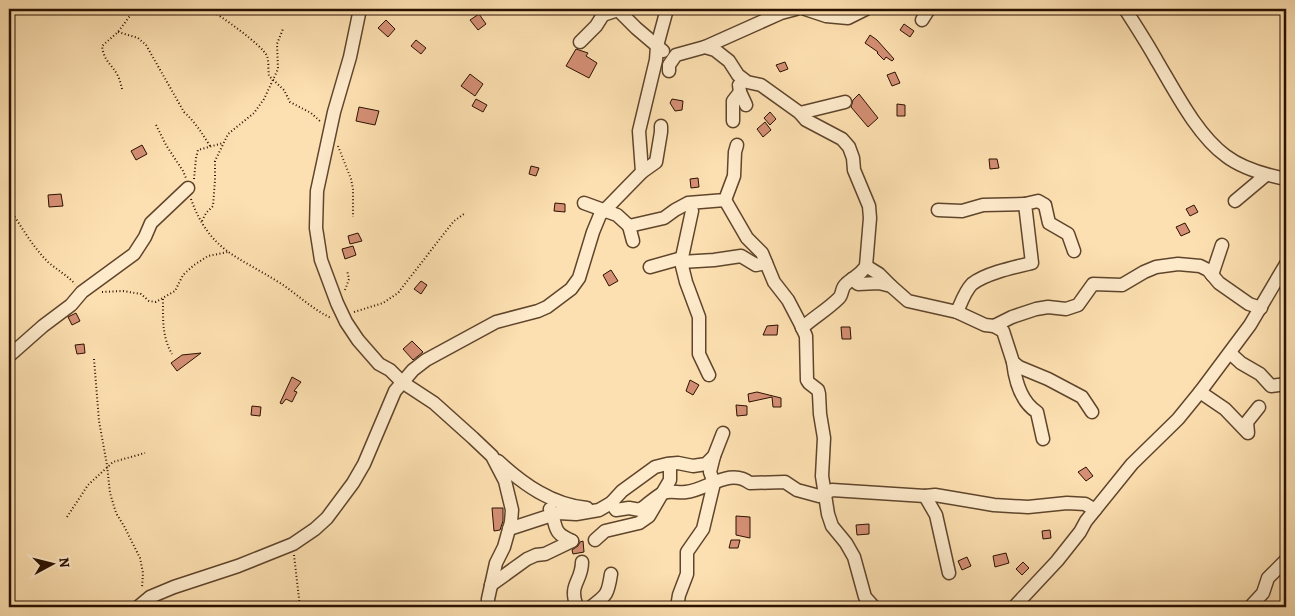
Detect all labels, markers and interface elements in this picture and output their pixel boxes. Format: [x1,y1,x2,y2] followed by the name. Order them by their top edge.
[28,538,78,588] north arrow
[54,556,74,569] text: N

